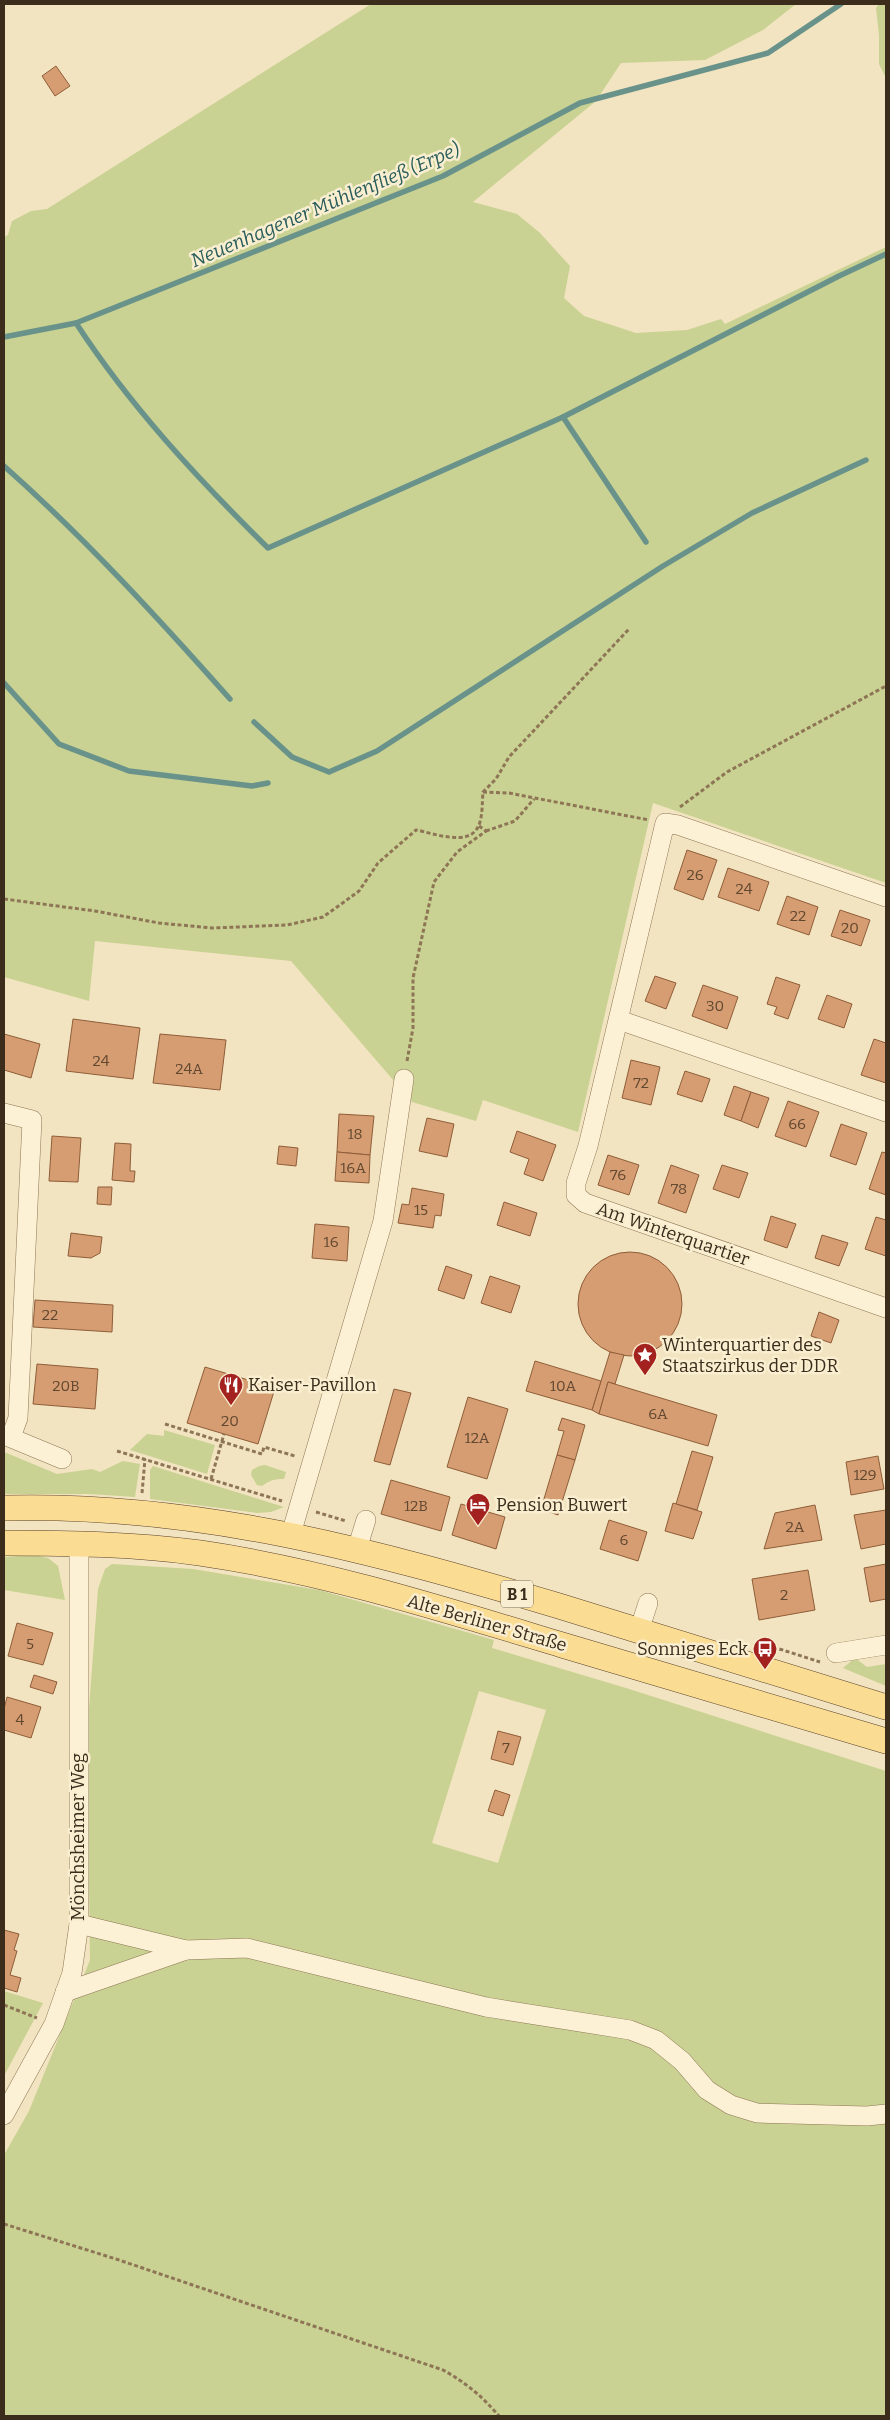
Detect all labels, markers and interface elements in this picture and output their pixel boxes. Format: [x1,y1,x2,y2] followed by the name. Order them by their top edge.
[187,138,463,272] water label: Neuenhagener Mühlenfließ (Erpe)
[687,866,704,884] house number: 26
[736,880,753,898] house number: 24
[790,907,806,925] house number: 22
[841,919,859,937] house number: 20
[706,997,724,1015] house number: 30
[93,1052,110,1070] house number: 24
[175,1060,203,1078] house number: 24A
[633,1074,649,1092] house number: 72
[788,1115,806,1133] house number: 66
[347,1125,363,1143] house number: 18
[340,1159,366,1177] house number: 16A
[610,1166,626,1184] house number: 76
[671,1180,687,1198] house number: 78
[594,1198,752,1271] street label: Am Winterquartier
[414,1201,428,1219] house number: 15
[324,1233,339,1251] house number: 16
[42,1306,58,1324] house number: 22
[662,1334,838,1377] place label: Winterquartier des Staatszirkus der DDR
[632,1342,658,1376] place icon: Winterquartier des Staatszirkus der DDR
[218,1372,244,1406] restaurant icon: Kaiser-Pavillon
[248,1374,377,1396] place label: Kaiser-Pavillon
[52,1377,80,1395] house number: 20B
[550,1377,577,1395] house number: 10A
[648,1405,668,1423] house number: 6A
[221,1412,239,1430] house number: 20
[465,1429,490,1447] house number: 12A
[853,1466,877,1484] house number: 129
[465,1492,491,1526] hotel icon: Pension Buwert
[496,1494,628,1516] place label: Pension Buwert
[404,1497,428,1515] house number: 12B
[786,1518,805,1536] house number: 2A
[620,1531,629,1549] house number: 6
[501,1580,533,1608] road number: B 1
[780,1586,788,1604] house number: 2
[404,1590,570,1656] street label: Alte Berliner Straße
[26,1635,34,1653] house number: 5
[752,1636,778,1670] bus stop icon: Sonniges Eck
[637,1638,749,1660] place label: Sonniges Eck
[16,1711,25,1729] house number: 4
[502,1739,510,1757] house number: 7
[67,1753,89,1921] street label: Mönchsheimer Weg

